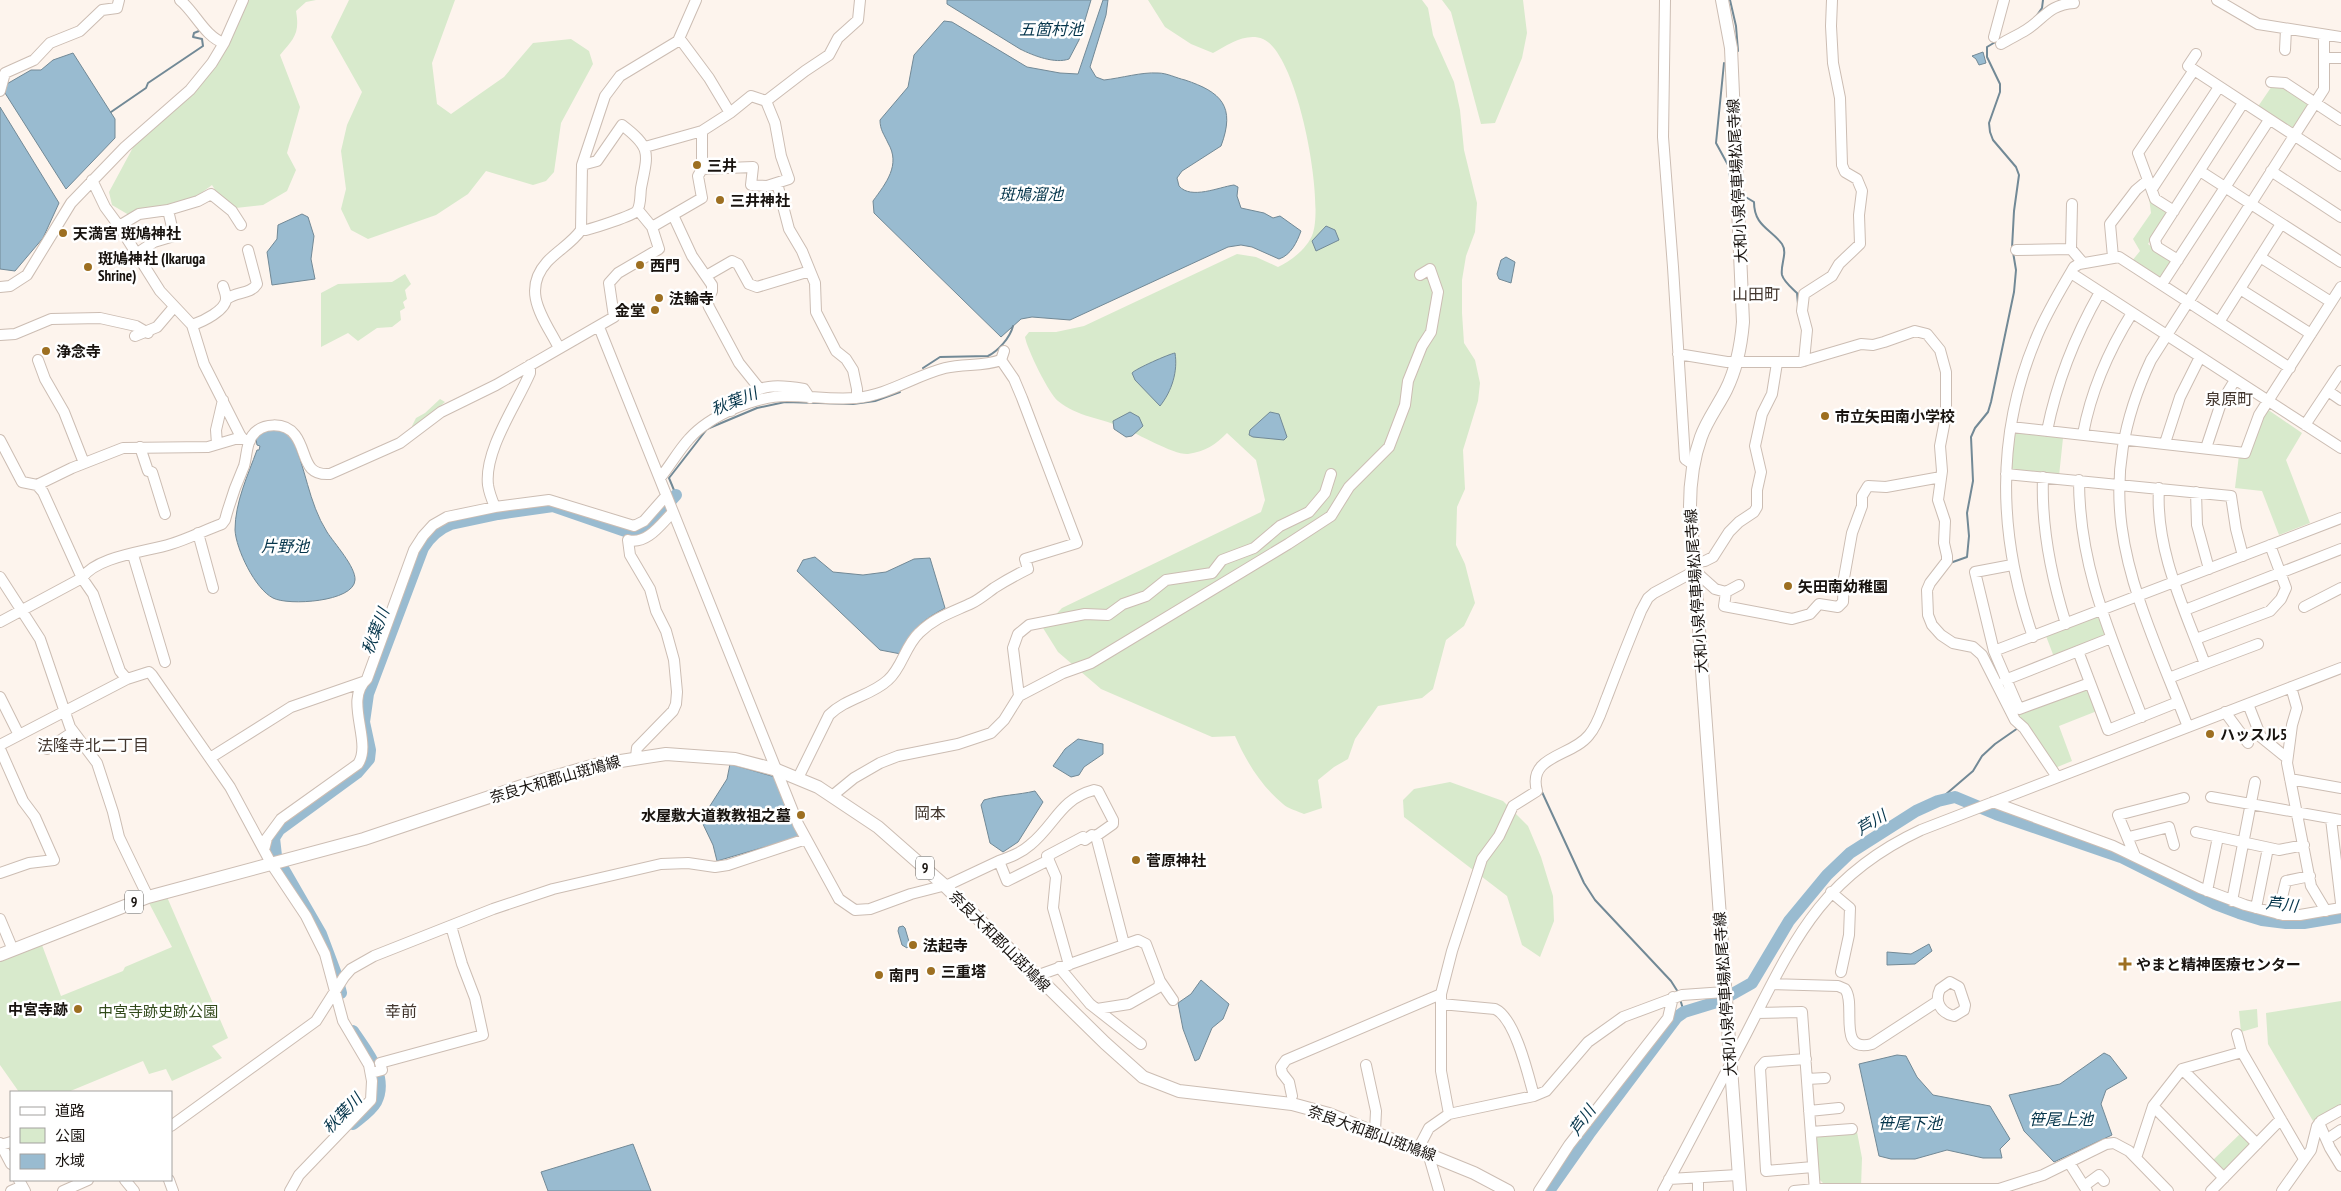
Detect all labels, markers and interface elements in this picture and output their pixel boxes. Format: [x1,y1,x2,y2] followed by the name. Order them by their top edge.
[1019,19,1085,39] water label: 五箇村池
[1723,98,1751,264] street label: 大和小泉停車場松尾寺線
[707,156,737,175] place label: 三井
[691,159,703,171] marker: 三井
[999,184,1065,204] water label: 斑鳩溜池
[730,191,790,210] place label: 三井神社
[714,194,726,206] marker: 三井神社
[73,224,181,243] place label: 天満宮 斑鳩神社
[57,227,69,239] marker: 天満宮 斑鳩神社
[98,249,205,285] place label: 斑鳩神社 (Ikaruga Shrine)
[650,256,680,275] place label: 西門
[634,259,646,271] marker: 西門
[82,261,94,273] marker: 斑鳩神社 (Ikaruga Shrine)
[1732,284,1780,304] district label: 山田町
[669,289,714,308] place label: 法輪寺
[653,292,665,304] marker: 法輪寺
[615,301,645,320] place label: 金堂
[649,304,661,316] marker: 金堂
[56,342,101,361] place label: 浄念寺
[40,345,52,357] marker: 浄念寺
[708,382,762,419] water label: 秋葉川
[2205,389,2253,409] district label: 泉原町
[1835,407,1955,426] place label: 市立矢田南小学校
[1819,410,1831,422] marker: 市立矢田南小学校
[1681,508,1711,674] street label: 大和小泉停車場松尾寺線
[261,536,311,556] water label: 片野池
[1798,577,1888,596] place label: 矢田南幼稚園
[1782,580,1794,592] marker: 矢田南幼稚園
[357,603,394,657] water label: 秋葉川
[2220,725,2287,744] place label: ハッスル5
[2204,728,2216,740] marker: ハッスル5
[37,735,149,755] district label: 法隆寺北二丁目
[487,751,623,807] street label: 奈良大和郡山斑鳩線
[914,803,946,823] district label: 岡本
[1852,804,1892,839] water label: 芦川
[641,806,791,825] place label: 水屋敷大道教教祖之墓
[795,809,807,821] marker: 水屋敷大道教教祖之墓
[1146,851,1206,870] place label: 菅原神社
[1130,854,1142,866] marker: 菅原神社
[916,856,934,880] road number: 9
[946,887,1054,995] street label: 奈良大和郡山斑鳩線
[125,890,143,914] road number: 9
[2265,892,2301,916] water label: 芦川
[1710,911,1740,1077] street label: 大和小泉停車場松尾寺線
[923,936,968,955] place label: 法起寺
[907,939,919,951] marker: 法起寺
[2136,955,2301,974] place label: やまと精神医療センター
[2118,957,2132,971] marker: やまと精神医療センター
[941,962,986,981] place label: 三重塔
[925,965,937,977] marker: 三重塔
[889,966,919,985] place label: 南門
[873,969,885,981] marker: 南門
[8,1000,68,1019] place label: 中宮寺跡
[385,1001,417,1021] district label: 幸前
[98,1002,218,1021] park label: 中宮寺跡史跡公園
[72,1003,84,1015] marker: 中宮寺跡
[318,1087,367,1137] water label: 秋葉川
[10,1091,172,1181] legend
[1565,1100,1601,1139] water label: 芦川
[55,1101,85,1120] text: 道路
[1305,1101,1439,1165] street label: 奈良大和郡山斑鳩線
[2029,1109,2095,1129] water label: 笹尾上池
[1878,1113,1944,1133] water label: 笹尾下池
[55,1126,85,1145] text: 公園
[55,1151,85,1170] text: 水域

